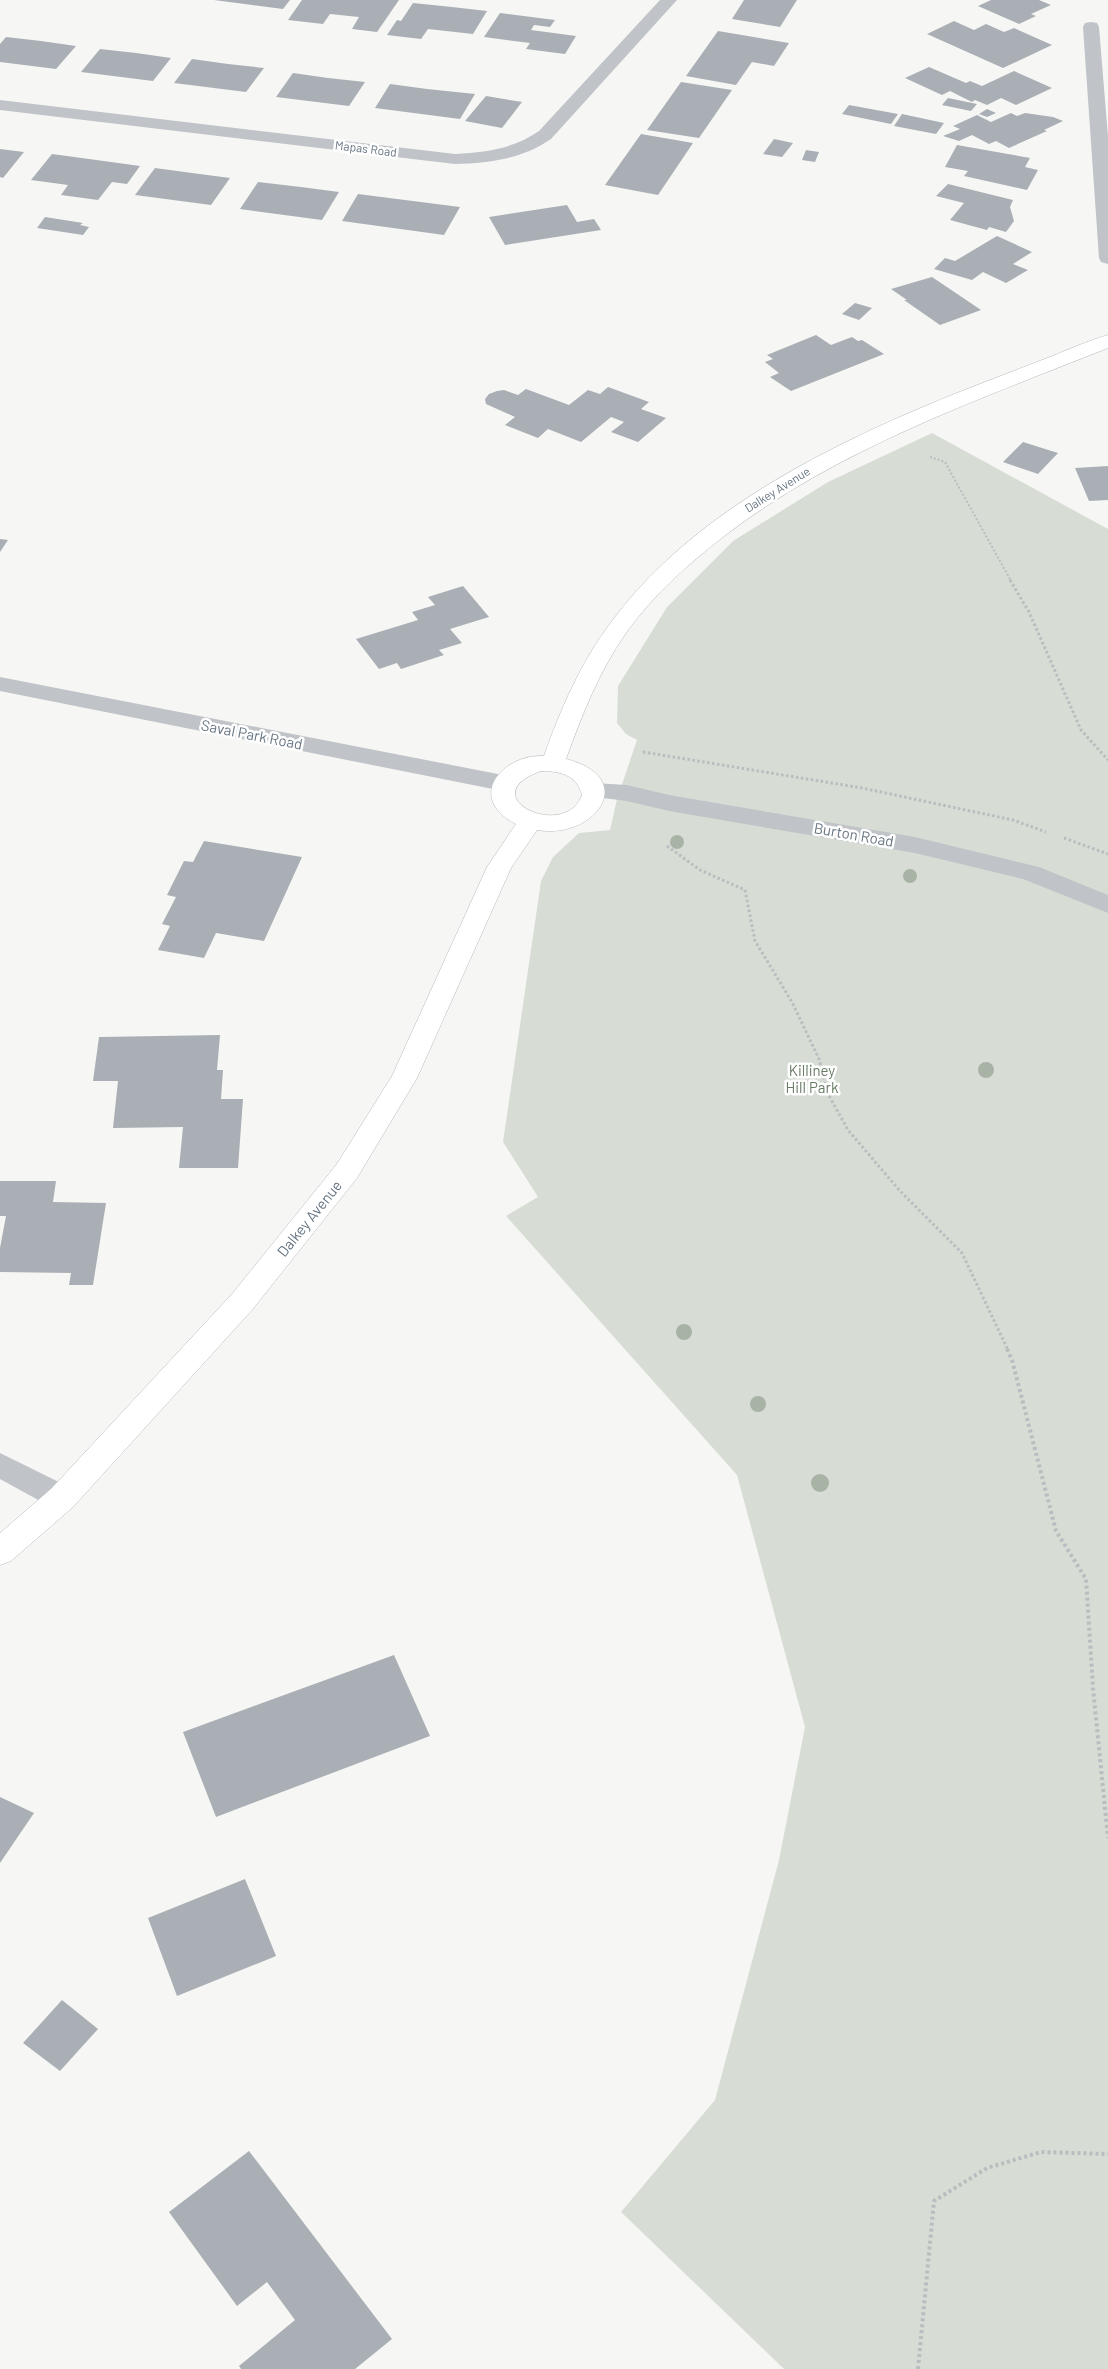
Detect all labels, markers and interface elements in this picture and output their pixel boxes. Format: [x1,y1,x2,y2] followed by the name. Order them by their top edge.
[334,137,398,159] street label: Mapas Road
[742,463,812,515] street label: Dalkey Avenue
[200,715,304,753] street label: Saval Park Road
[813,818,895,850] street label: Burton Road
[785,1061,839,1096] park label: Killiney Hill Park
[273,1176,345,1260] street label: Dalkey Avenue

